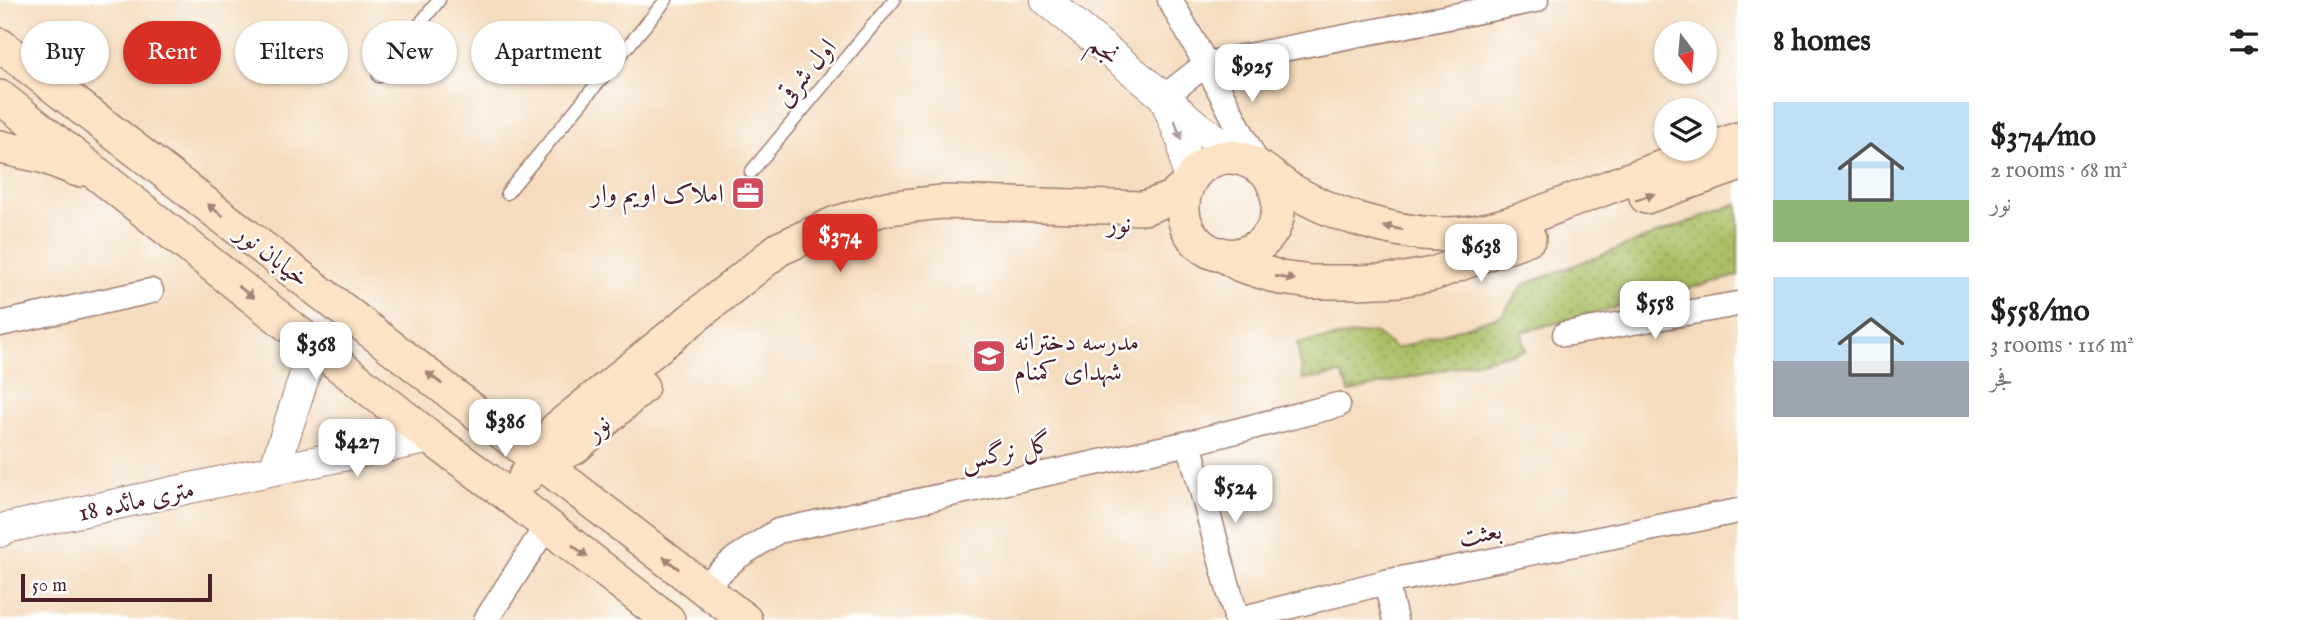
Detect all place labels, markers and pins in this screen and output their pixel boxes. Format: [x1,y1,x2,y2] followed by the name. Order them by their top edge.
[1211,44,1293,104] pin: $925
[729,174,767,212] office icon: املاک اویم وار
[588,178,724,216] place label: املاک اویم وار
[799,215,881,274] pin: $374
[1440,224,1522,284] pin: $638
[1614,282,1696,341] pin: $558
[275,322,357,382] pin: $368
[1014,326,1139,394] place label: مدرسه دخترانه شهدای کمنام
[970,337,1008,375] school or university icon: مدرسه دخترانه شهدای کمنام
[464,400,546,459] pin: $386
[316,420,398,479] pin: $427
[1194,466,1276,525] pin: $524

